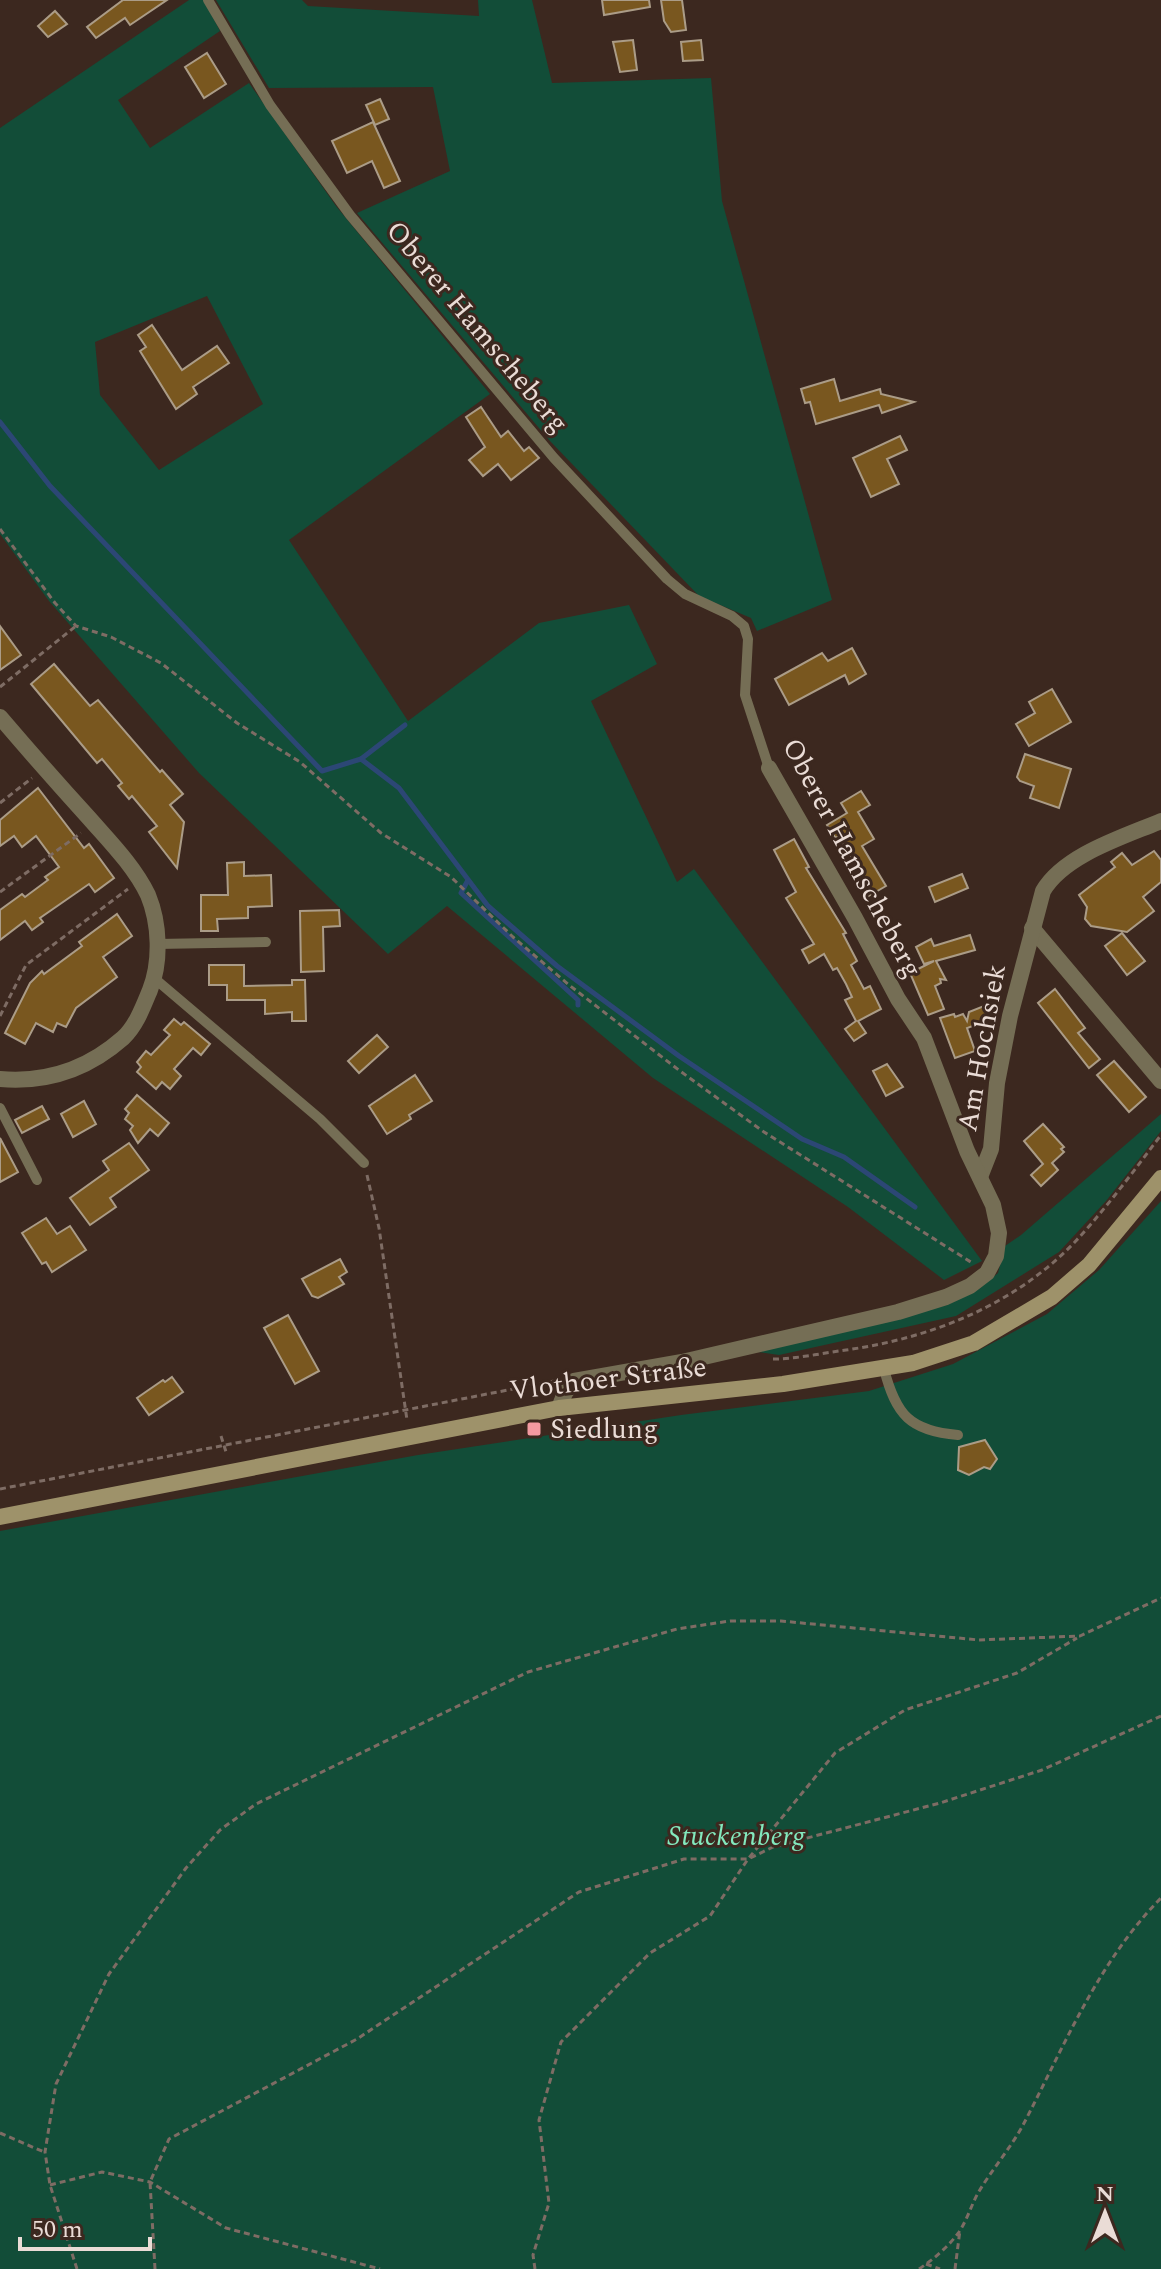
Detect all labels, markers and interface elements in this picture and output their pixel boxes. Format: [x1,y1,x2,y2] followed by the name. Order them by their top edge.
[375,211,579,443] street label: Oberer Hamscheberg
[770,730,934,986] street label: Oberer Hamscheberg
[946,961,1018,1135] street label: Am Hochsiek
[507,1346,709,1412] street label: Vlothoer Straße
[550,1408,658,1451] place label: Siedlung
[525,1420,543,1438] marker: Siedlung
[667,1815,806,1858] park label: Stuckenberg
[1065,2173,1145,2253] north arrow
[1096,2178,1114,2211] text: N
[20,2201,150,2251] scale bar
[32,2212,83,2248] text: 50 m

